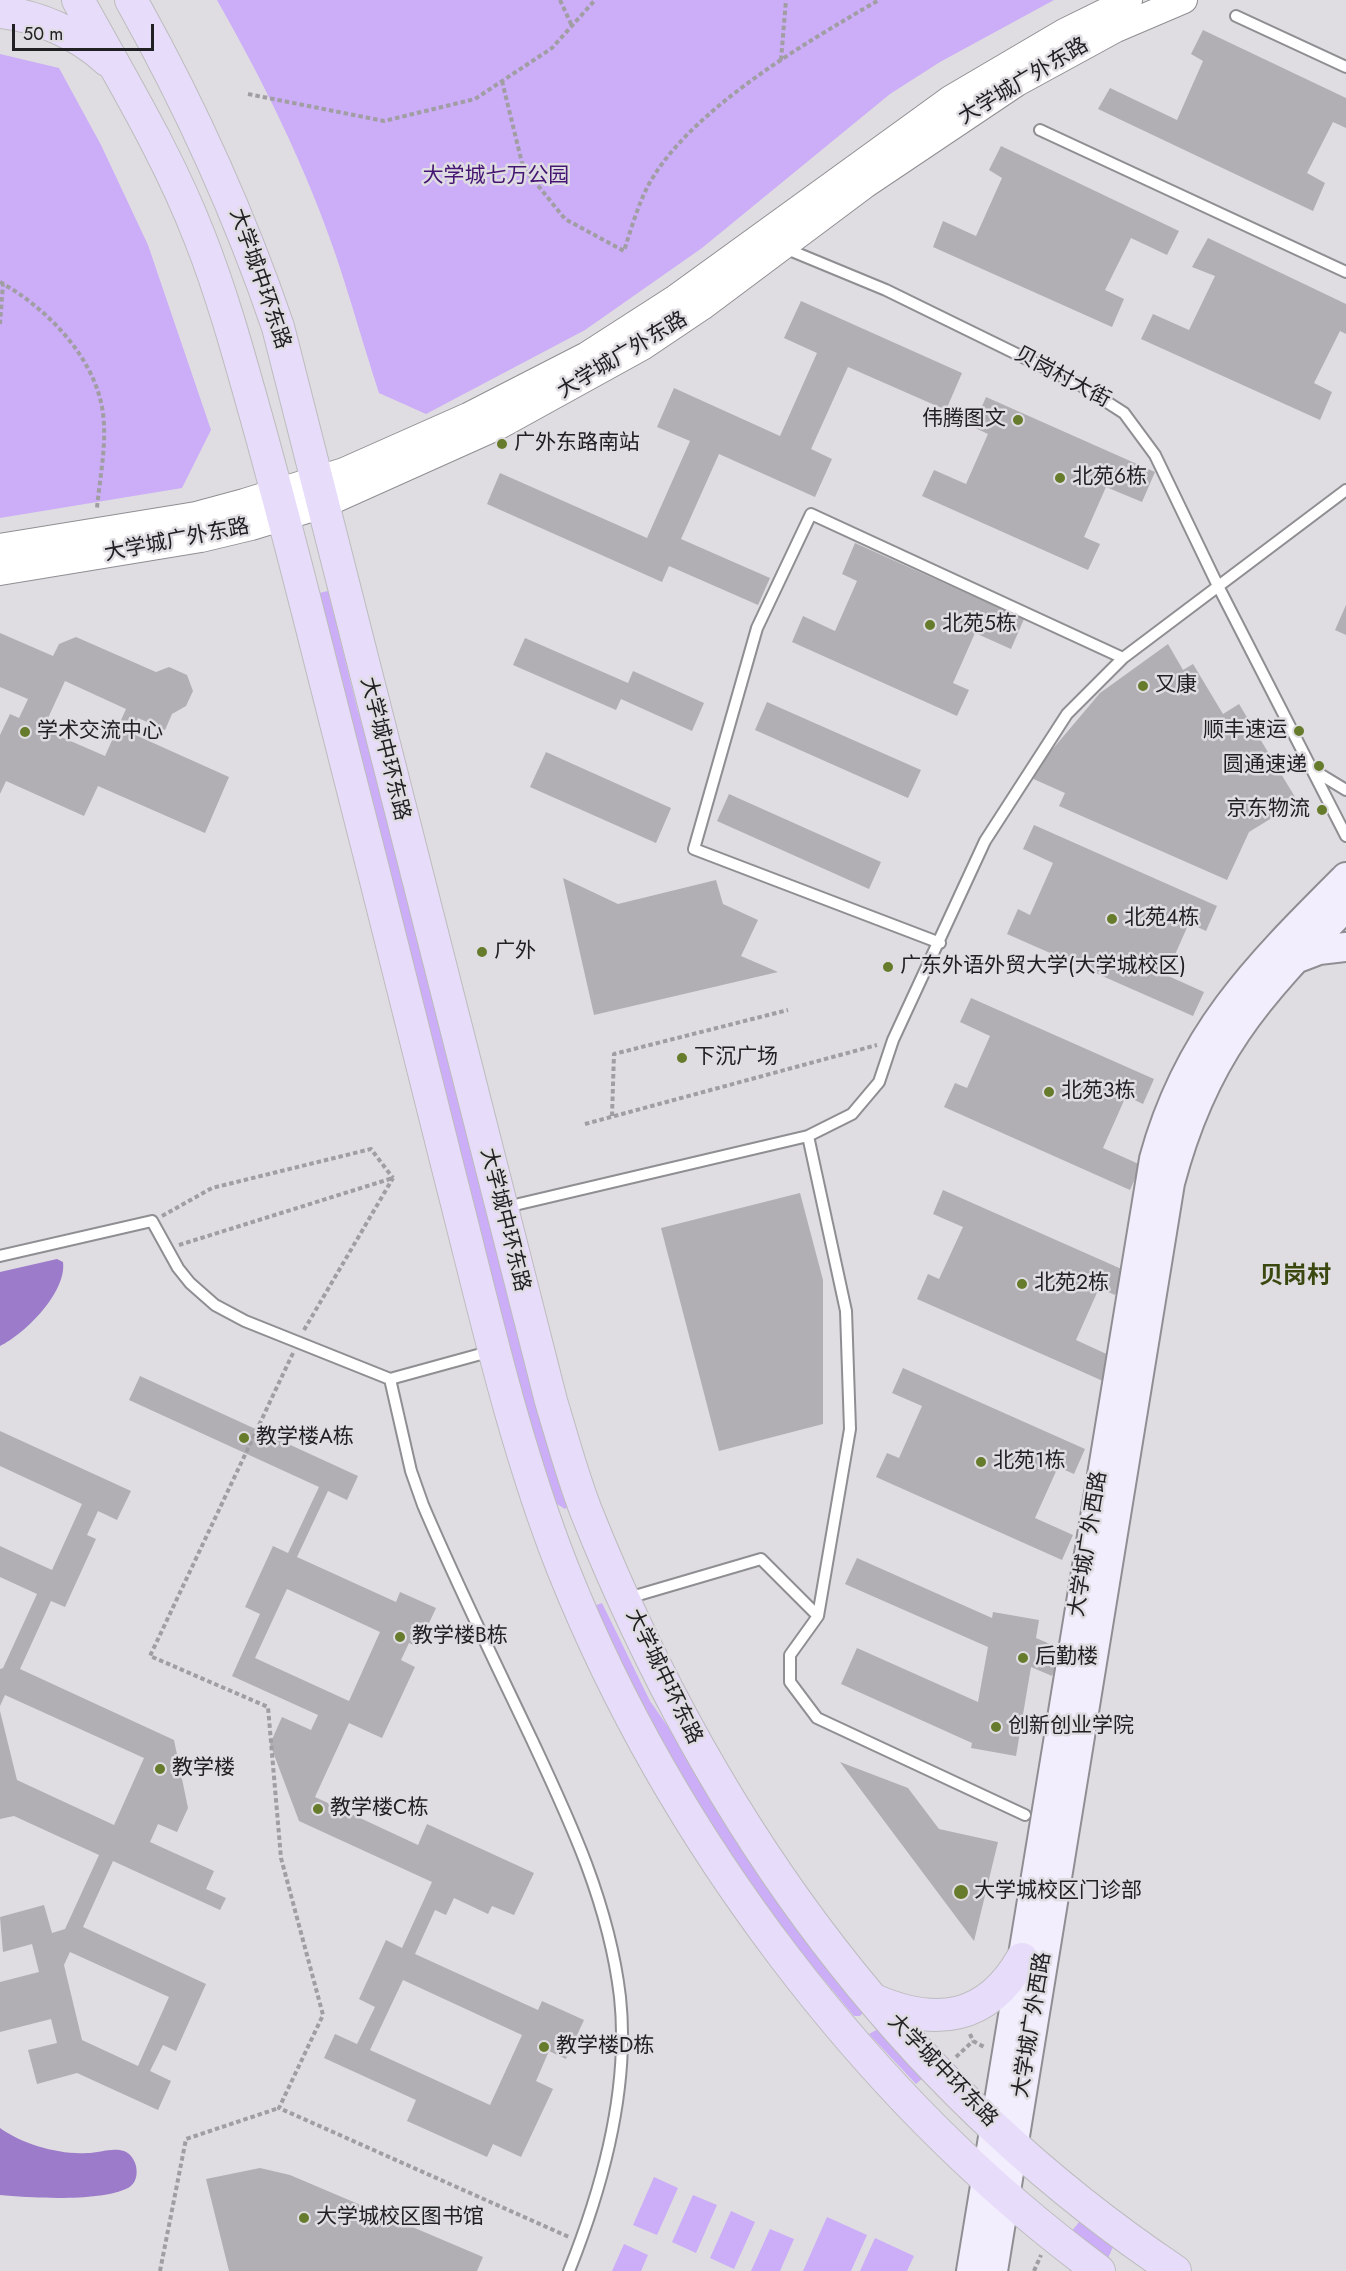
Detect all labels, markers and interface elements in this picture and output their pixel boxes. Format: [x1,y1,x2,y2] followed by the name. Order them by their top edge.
[15,12,158,50] scale bar
[23,21,63,47] text: 50 m
[955,33,1093,131] street label: 大学城广外东路
[423,164,569,190] park label: 大学城七万公园
[223,205,295,353] street label: 大学城中环东路
[554,307,692,405] street label: 大学城广外东路
[1010,342,1114,414] street label: 贝岗村大街
[922,407,1006,433] place label: 伟腾图文
[1011,413,1025,427] marker: 伟腾图文
[514,431,640,457] place label: 广外东路南站
[495,437,509,451] marker: 广外东路南站
[1072,465,1147,491] place label: 北苑6栋
[1053,471,1067,485] marker: 北苑6栋
[102,515,252,567] street label: 大学城广外东路
[942,612,1017,638] place label: 北苑5栋
[923,618,937,632] marker: 北苑5栋
[1155,673,1197,699] place label: 又康
[354,675,414,823] street label: 大学城中环东路
[1136,679,1150,693] marker: 又康
[1203,718,1287,744] place label: 顺丰速运
[37,719,163,745] place label: 学术交流中心
[1292,724,1306,738] marker: 顺丰速运
[18,725,32,739] marker: 学术交流中心
[1223,753,1307,779] place label: 圆通速递
[1312,759,1326,773] marker: 圆通速递
[1226,797,1310,823] place label: 京东物流
[1315,803,1329,817] marker: 京东物流
[1124,906,1199,932] place label: 北苑4栋
[1105,912,1119,926] marker: 北苑4栋
[494,939,536,965] place label: 广外
[475,945,489,959] marker: 广外
[900,954,1186,980] place label: 广东外语外贸大学(大学城校区)
[881,960,895,974] marker: 广东外语外贸大学(大学城校区)
[694,1045,778,1071] place label: 下沉广场
[675,1051,689,1065] marker: 下沉广场
[1061,1079,1135,1105] place label: 北苑3栋
[1042,1085,1056,1099] marker: 北苑3栋
[474,1146,534,1294] street label: 大学城中环东路
[1259,1263,1331,1291] district label: 贝岗村
[1034,1271,1109,1297] place label: 北苑2栋
[1015,1277,1029,1291] marker: 北苑2栋
[256,1425,354,1451] place label: 教学楼A栋
[237,1431,251,1445] marker: 教学楼A栋
[993,1449,1065,1475] place label: 北苑1栋
[974,1455,988,1469] marker: 北苑1栋
[1065,1469,1113,1619] street label: 大学城广外西路
[619,1605,707,1749] street label: 大学城中环东路
[412,1624,508,1650] place label: 教学楼B栋
[393,1630,407,1644] marker: 教学楼B栋
[1035,1645,1098,1671] place label: 后勤楼
[1016,1651,1030,1665] marker: 后勤楼
[1008,1714,1134,1740] place label: 创新创业学院
[989,1720,1003,1734] marker: 创新创业学院
[172,1756,235,1782] place label: 教学楼
[153,1762,167,1776] marker: 教学楼
[330,1796,428,1822] place label: 教学楼C栋
[311,1802,325,1816] marker: 教学楼C栋
[974,1879,1142,1905] place label: 大学城校区门诊部
[952,1883,970,1901] marker: 大学城校区门诊部
[1009,1950,1057,2100] street label: 大学城广外西路
[882,2009,1002,2133] street label: 大学城中环东路
[556,2034,654,2060] place label: 教学楼D栋
[537,2040,551,2054] marker: 教学楼D栋
[316,2205,484,2231] place label: 大学城校区图书馆
[297,2211,311,2225] marker: 大学城校区图书馆

